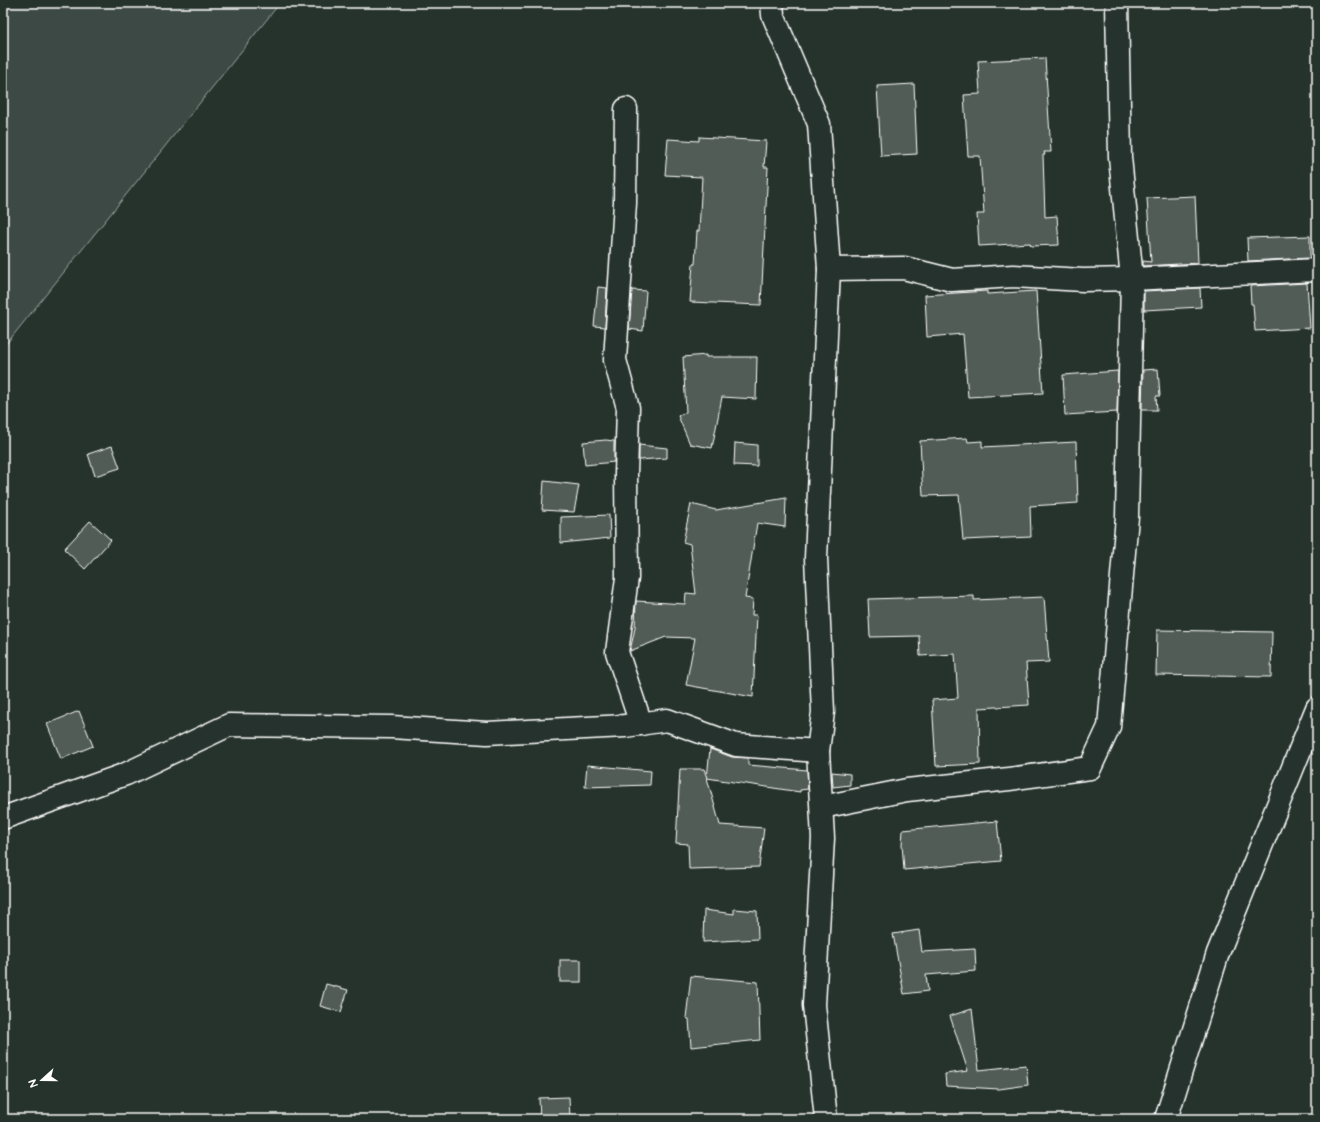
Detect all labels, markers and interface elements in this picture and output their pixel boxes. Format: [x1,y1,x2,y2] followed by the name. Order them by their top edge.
[22,1060,62,1100] north arrow
[25,1077,41,1089] text: N

